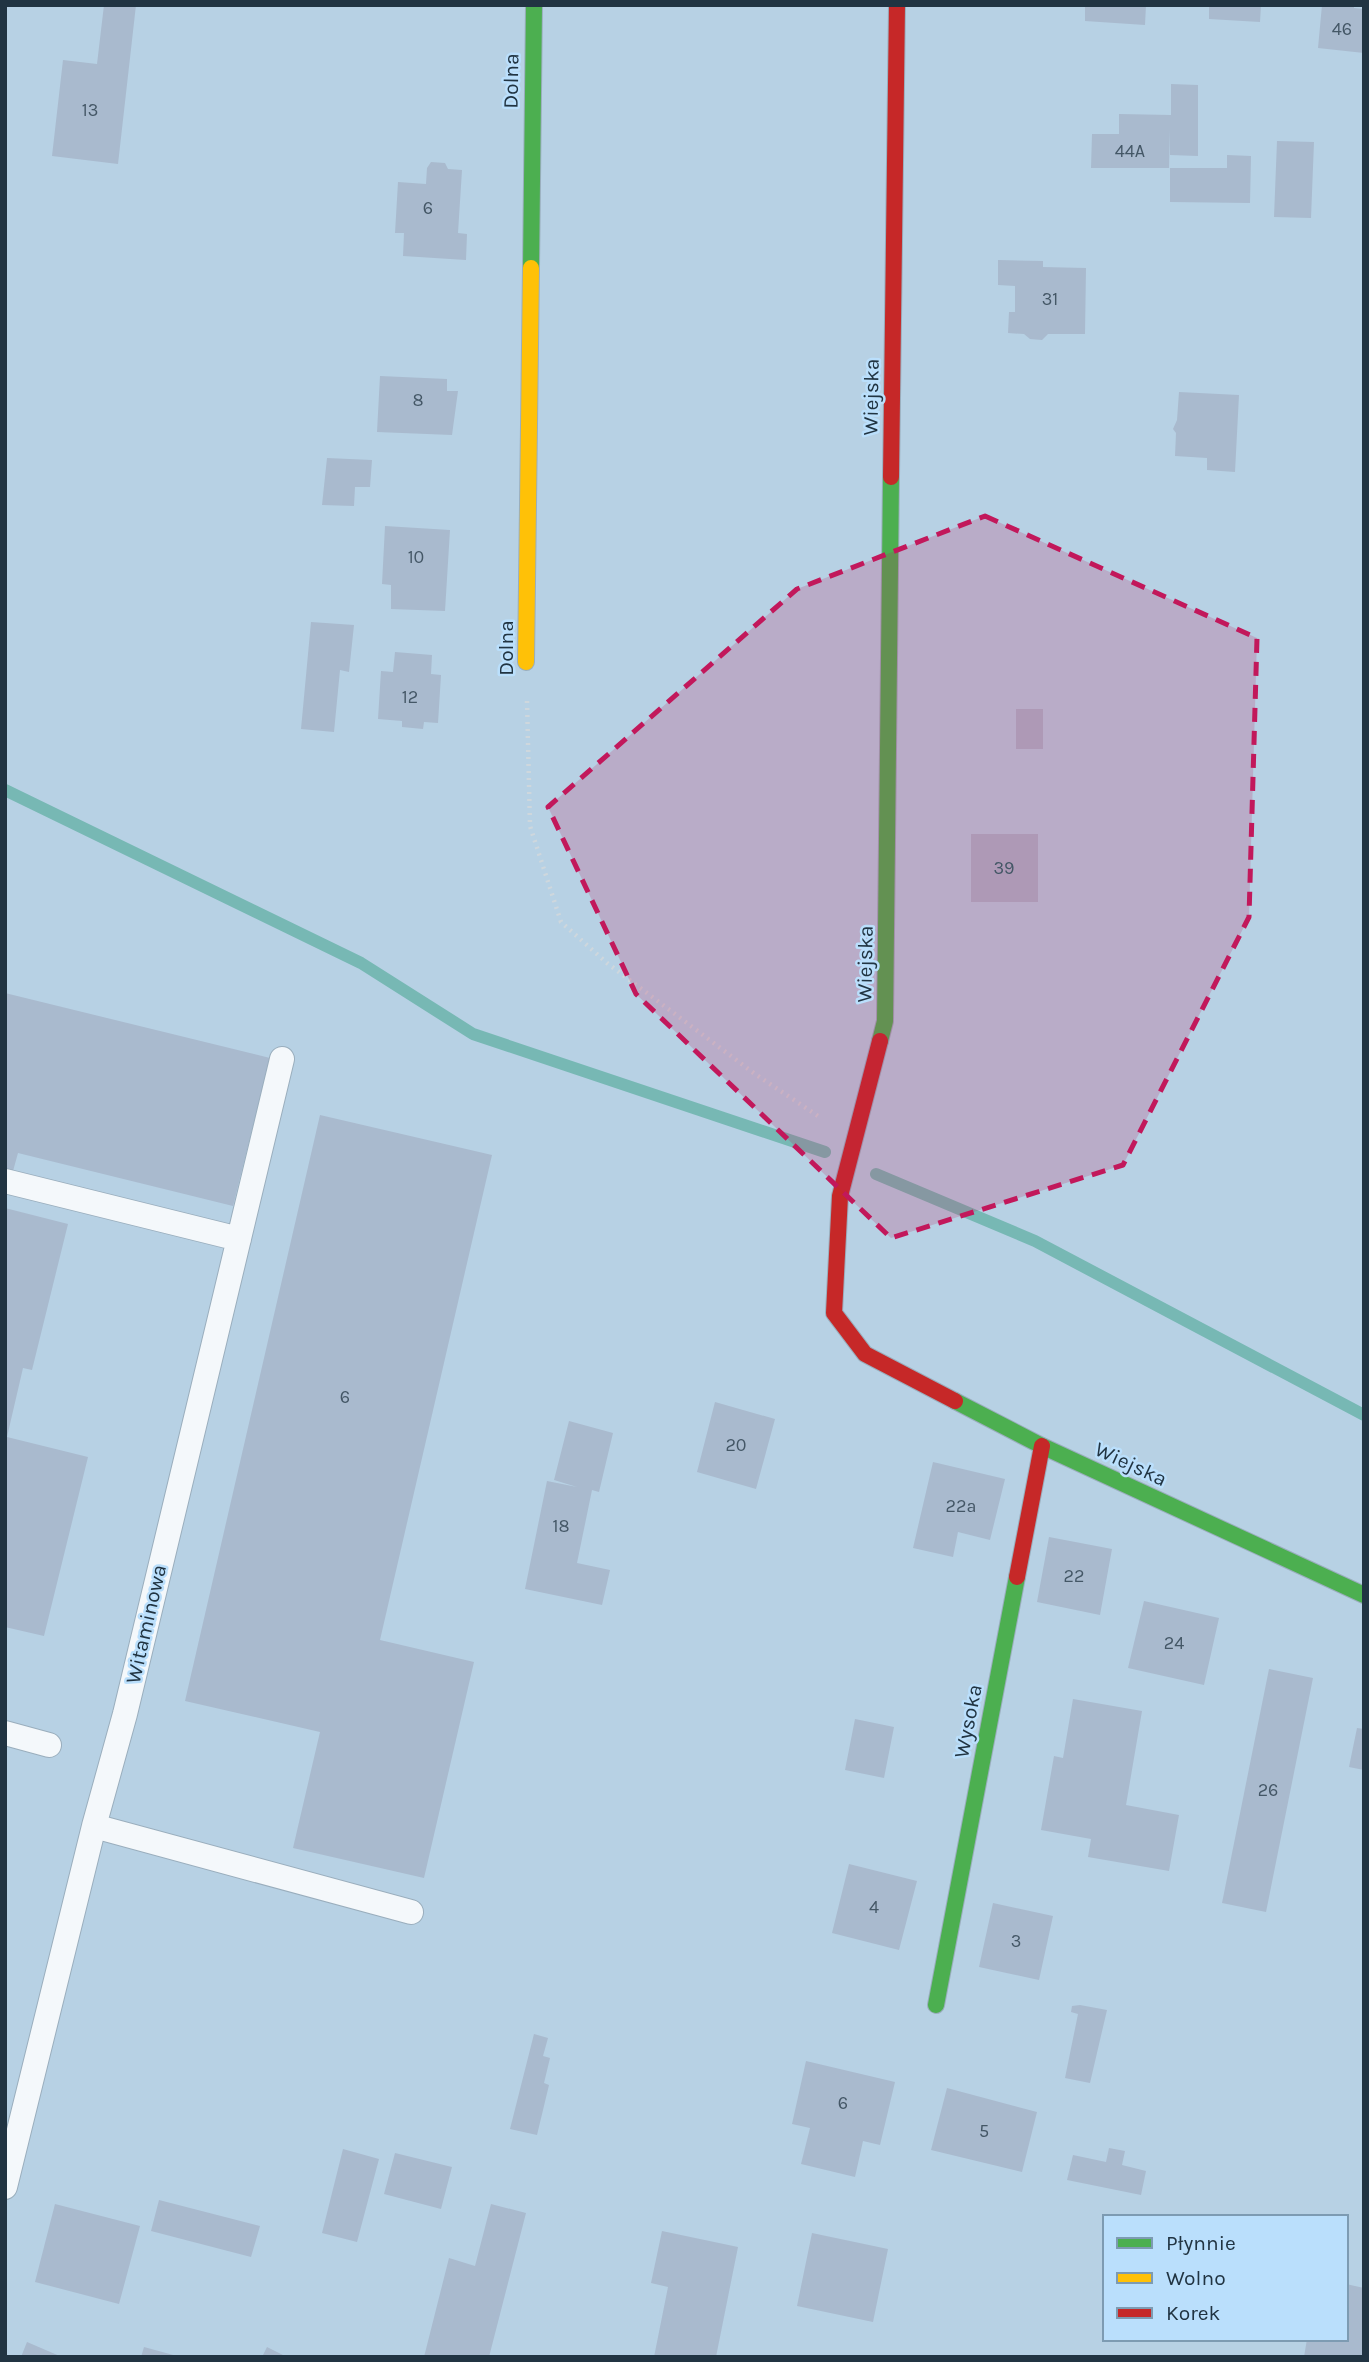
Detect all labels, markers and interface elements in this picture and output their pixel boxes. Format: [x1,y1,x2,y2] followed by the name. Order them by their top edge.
[1332,18,1352,40] house number: 46
[499,53,523,109] street label: Dolna
[82,99,98,121] house number: 13
[1115,140,1145,162] house number: 44A
[423,197,433,219] house number: 6
[1042,288,1058,310] house number: 31
[858,358,884,436] street label: Wiejska
[412,389,424,411] house number: 8
[408,546,424,568] house number: 10
[494,620,518,676] street label: Dolna
[402,686,418,708] house number: 12
[993,857,1015,879] house number: 39
[852,925,878,1003] street label: Wiejska
[340,1386,350,1408] house number: 6
[725,1434,747,1456] house number: 20
[1091,1437,1171,1491] street label: Wiejska
[946,1495,976,1517] house number: 22a
[552,1515,570,1537] house number: 18
[121,1562,171,1686] street label: Witaminowa
[1064,1565,1084,1587] house number: 22
[1164,1632,1184,1654] house number: 24
[949,1682,987,1760] street label: Wysoka
[1258,1779,1278,1801] house number: 26
[869,1896,879,1918] house number: 4
[1011,1930,1021,1952] house number: 3
[838,2092,848,2114] house number: 6
[979,2120,989,2142] house number: 5
[1103,2215,1348,2341] legend
[1166,2231,1236,2255] text: Płynnie
[1166,2266,1226,2290] text: Wolno
[1166,2301,1221,2325] text: Korek

